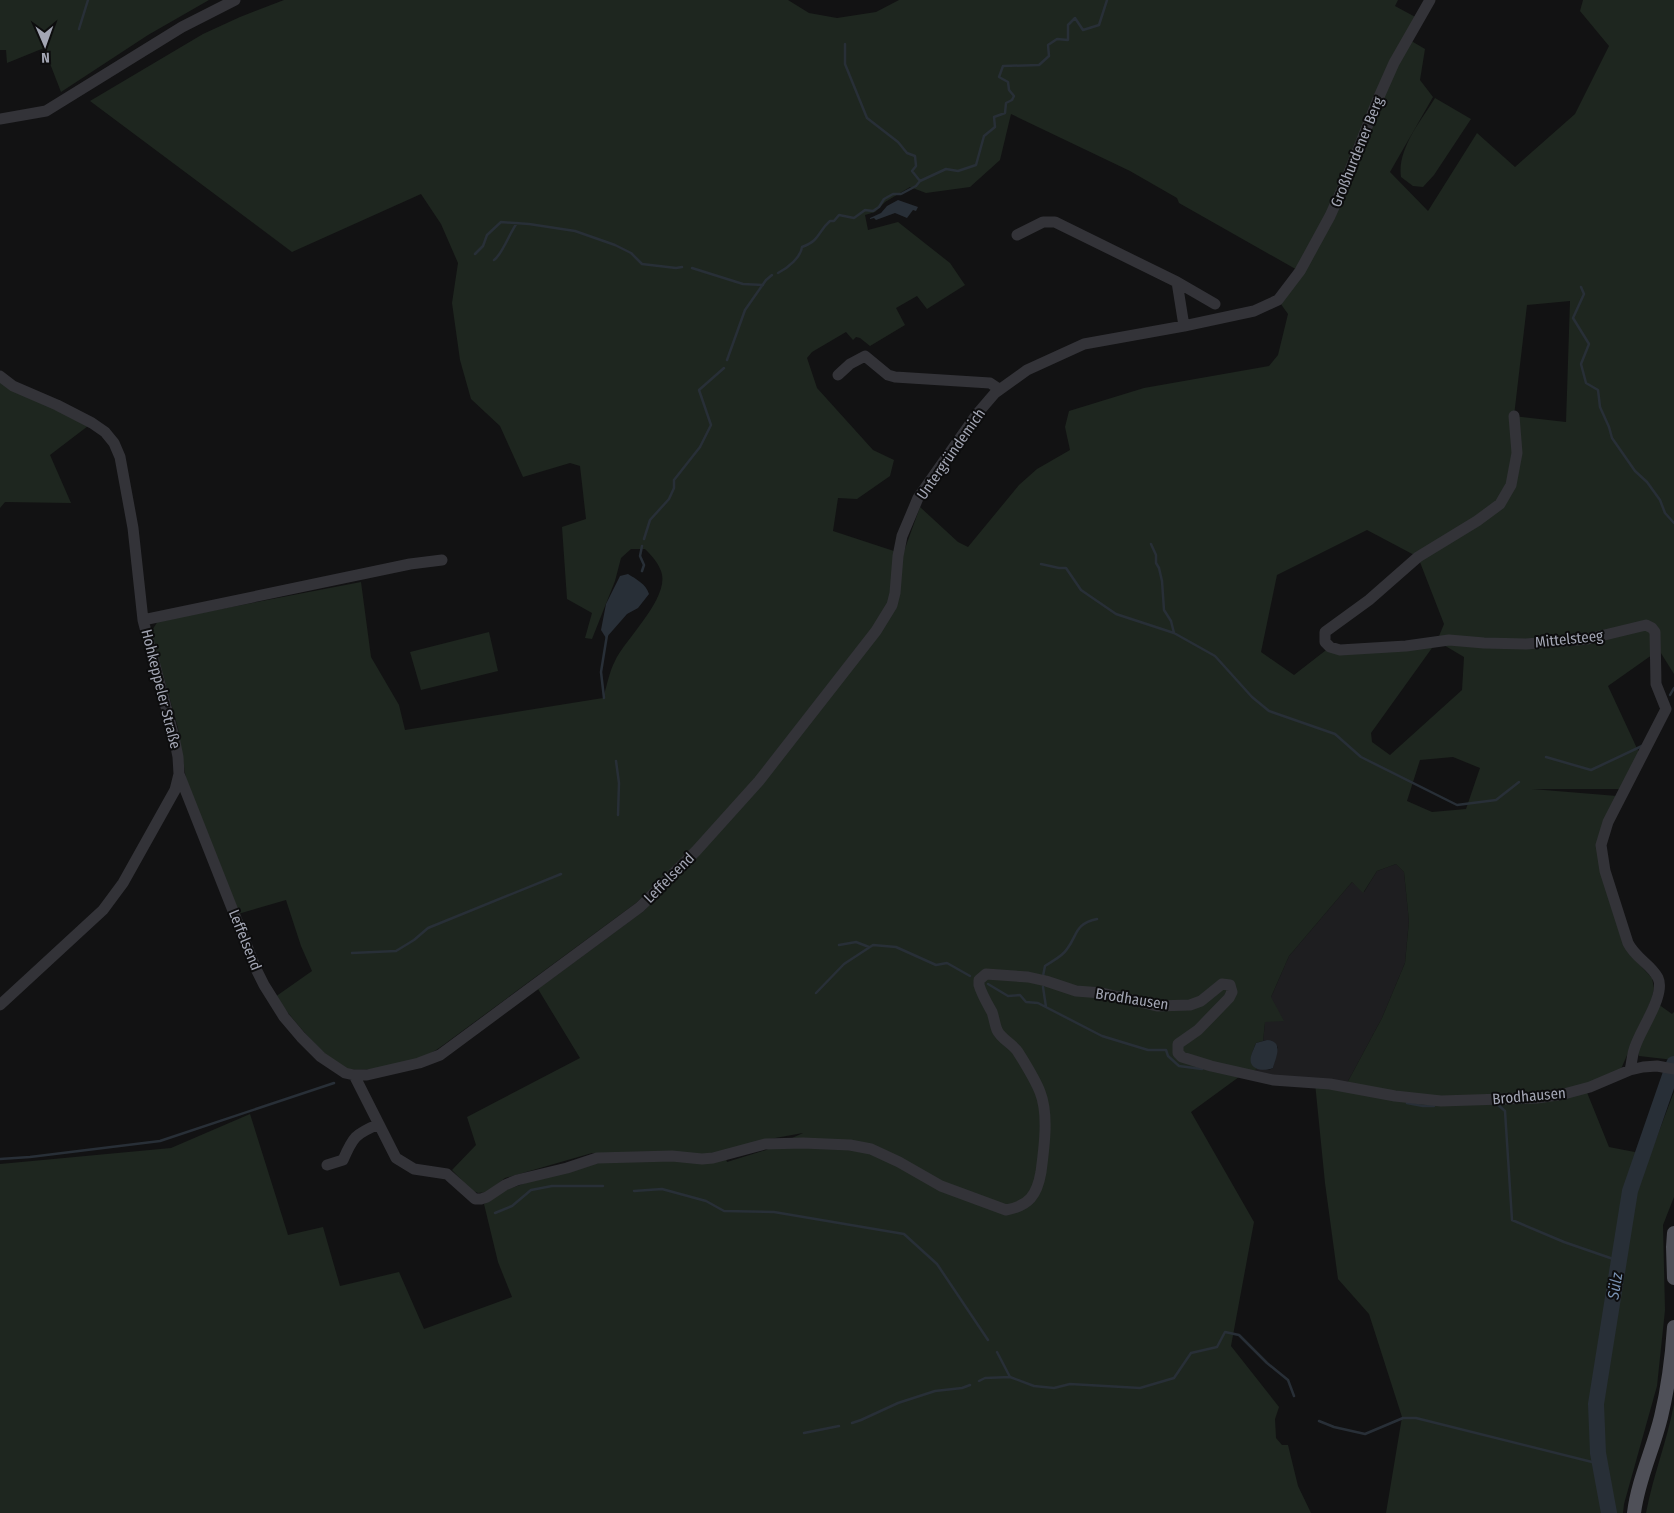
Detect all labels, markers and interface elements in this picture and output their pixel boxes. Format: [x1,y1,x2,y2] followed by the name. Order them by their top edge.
[20,20,70,70] north arrow
[41,49,50,66] text: N
[1327,94,1387,210] street label: Großhurdener Berg
[913,405,989,503] street label: Untergründemich
[1534,626,1604,652] street label: Mittelsteeg
[137,627,185,751] street label: Hohkeppeler Straße
[640,849,698,907] street label: Leffelsend
[225,907,265,973] street label: Leffelsend
[1094,984,1170,1014] street label: Brodhausen
[1491,1084,1567,1108] street label: Brodhausen
[1603,1271,1627,1302] water label: Sülz

